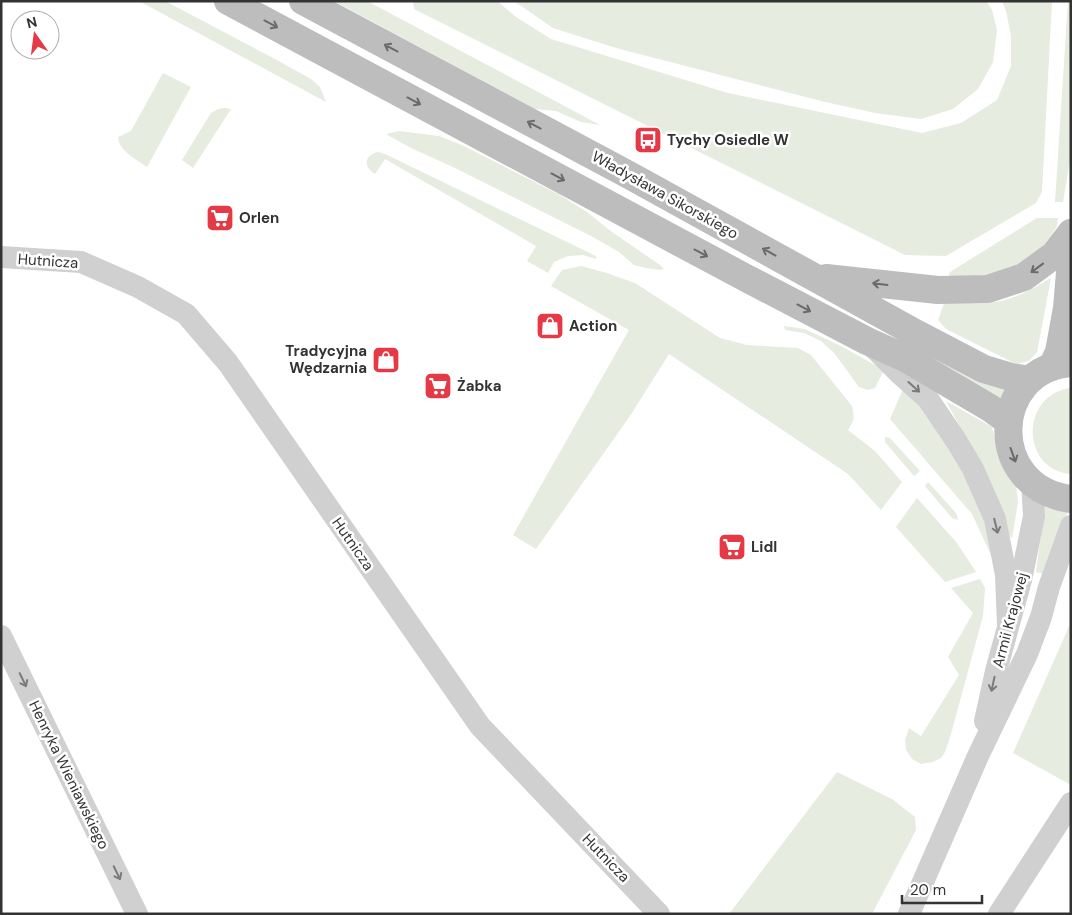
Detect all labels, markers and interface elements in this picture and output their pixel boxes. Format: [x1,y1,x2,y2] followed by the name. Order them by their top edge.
[10,10,60,60] north arrow
[25,12,39,32] text: N
[263,19,278,29] one-way arrow
[384,43,399,52] one-way arrow
[406,96,421,106] one-way arrow
[527,120,542,130] one-way arrow
[633,125,663,155] bus stop icon: Tychy Osiedle W
[667,130,789,150] place label: Tychy Osiedle W
[588,146,742,244] street label: Władysława Sikorskiego
[550,172,565,182] one-way arrow
[205,203,235,233] supermarket icon: Orlen
[239,208,279,228] place label: Orlen
[763,247,777,257] one-way arrow
[17,249,79,273] street label: Hutnicza
[693,249,708,258] one-way arrow
[1031,262,1044,273] one-way arrow
[872,279,888,289] one-way arrow
[797,304,811,314] one-way arrow
[535,311,565,341] shop icon: Action
[569,316,617,336] place label: Action
[285,341,367,378] place label: Tradycyjna Wędzarnia
[371,345,401,375] shop icon: Tradycyjna Wędzarnia
[423,371,453,401] supermarket icon: Żabka
[457,376,501,396] place label: Żabka
[908,382,921,393] one-way arrow
[1009,446,1018,462] one-way arrow
[327,513,379,575] street label: Hutnicza
[992,517,1001,533] one-way arrow
[717,532,747,562] supermarket icon: Lidl
[751,537,777,557] place label: Lidl
[988,570,1032,670] street label: Armii Krajowej
[18,672,28,687] one-way arrow
[988,675,997,691] one-way arrow
[24,697,114,853] street label: Henryka Wieniawskiego
[578,829,634,887] street label: Hutnicza
[112,866,122,881] one-way arrow
[902,872,982,904] scale bar
[910,880,946,900] text: 20 m

